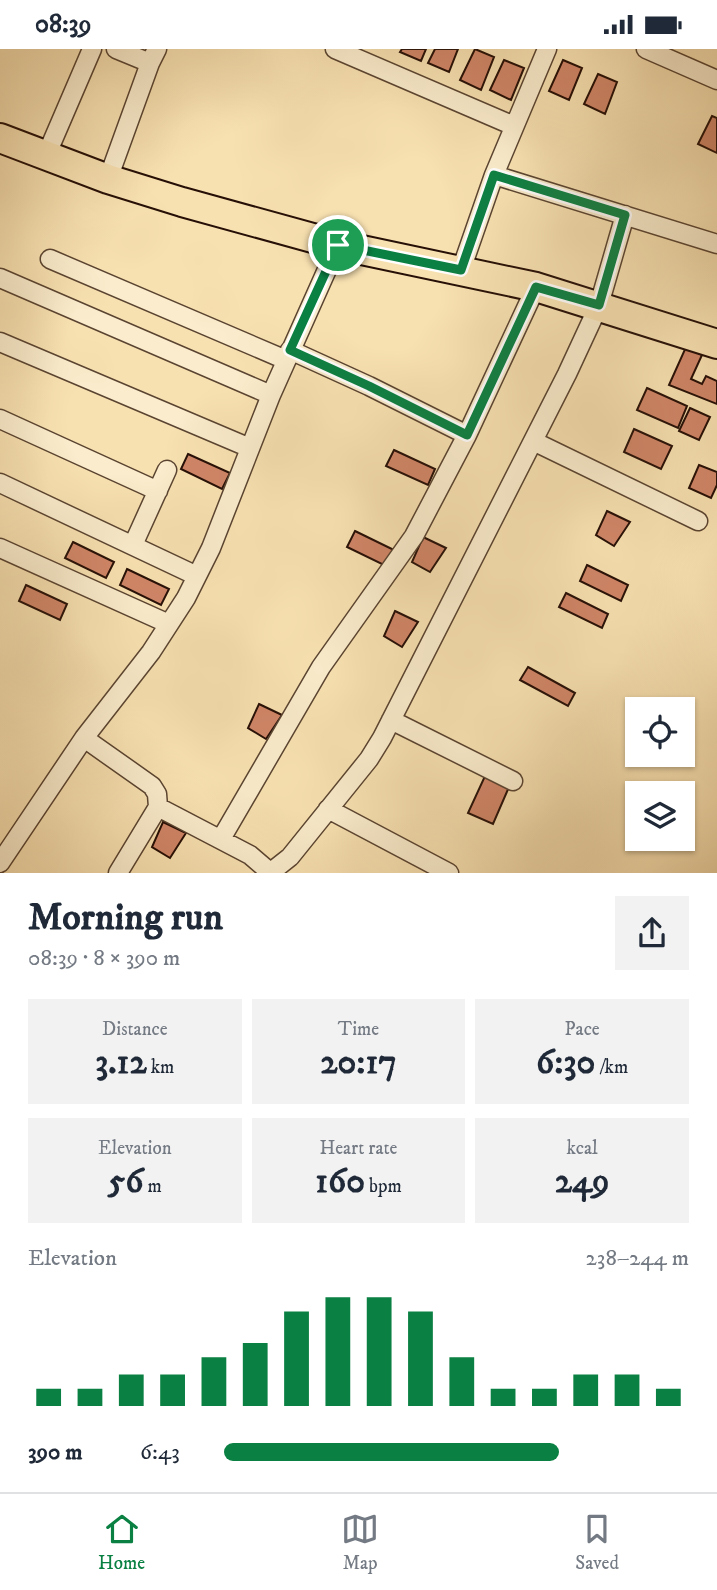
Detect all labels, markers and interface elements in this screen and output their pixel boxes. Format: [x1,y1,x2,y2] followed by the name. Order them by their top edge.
[35,8,91,41] text: 08:39
[308,215,368,275] pin
[319,226,357,264] icon: arrive
[625,697,695,851] map controls
[625,697,695,767] button: locate
[625,781,695,851] button: layers
[28,894,223,942] text: Morning run
[615,896,689,970] button: share
[28,944,180,973] text: 08:39 · 8 × 390 m
[102,1018,168,1041] text: Distance
[338,1018,379,1041] text: Time
[565,1018,600,1041] text: Pace
[95,1041,147,1085] text: 3.12
[320,1041,397,1085] text: 20:17
[536,1041,595,1085] text: 6:30
[147,1056,174,1079] text: km
[595,1056,628,1079] text: /km
[98,1137,172,1160] text: Elevation
[320,1137,397,1160] text: Heart rate
[567,1137,598,1160] text: kcal
[108,1160,143,1204] text: 56
[315,1160,365,1204] text: 160
[555,1160,610,1204] text: 249
[143,1175,162,1198] text: m
[365,1175,402,1198] text: bpm
[28,1244,117,1273] text: Elevation
[586,1244,689,1273] text: 238–244 m
[28,1438,83,1467] text: 390 m
[140,1438,180,1467] text: 6:43
[98,1510,145,1575] tab: Home
[341,1510,379,1575] tab: Map
[575,1510,619,1575] tab: Saved

